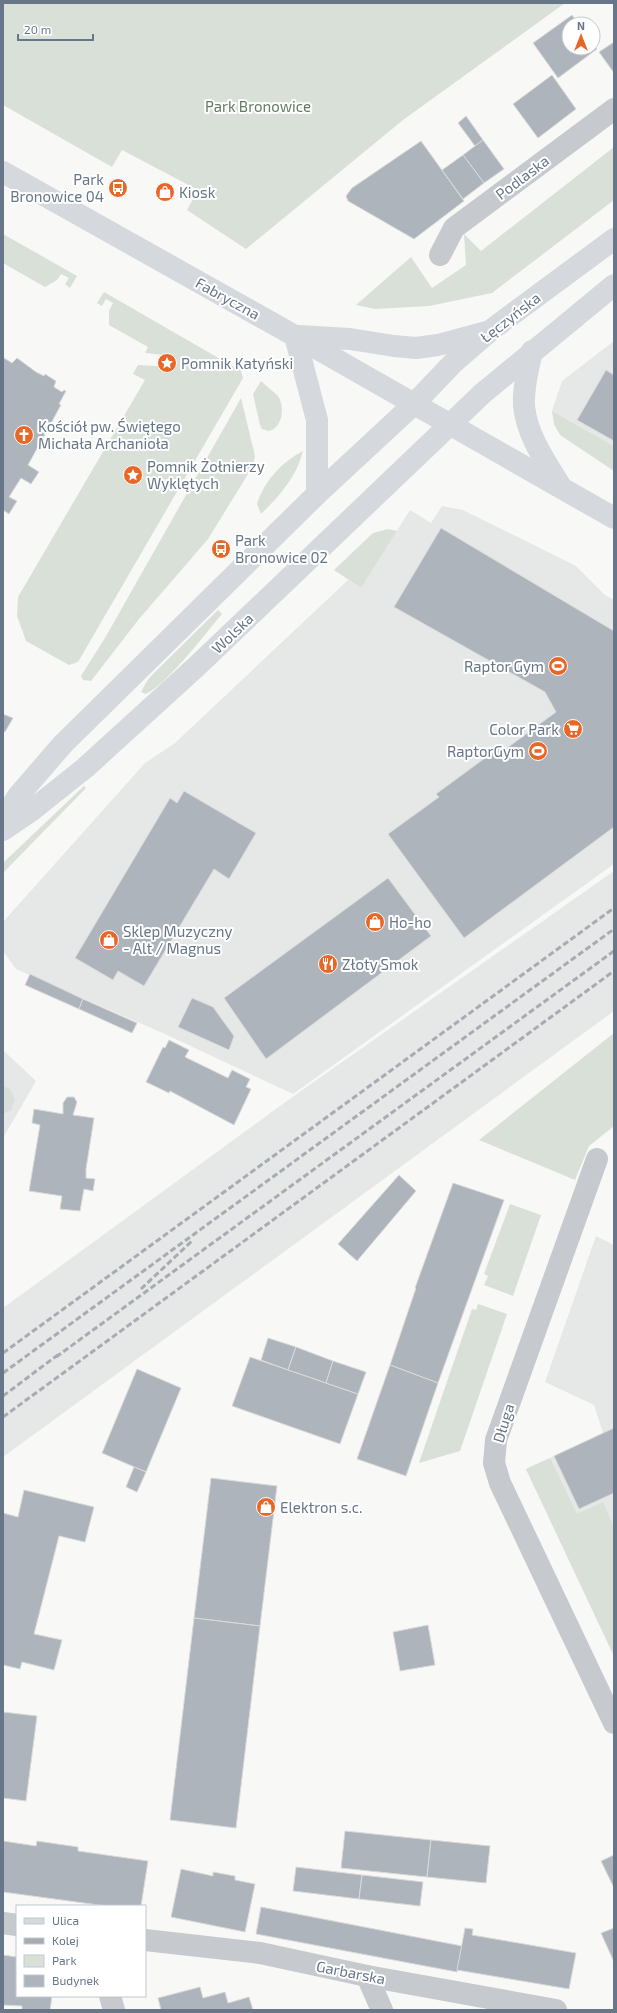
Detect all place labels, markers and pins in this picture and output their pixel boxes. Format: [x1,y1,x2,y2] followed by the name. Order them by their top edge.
[10,170,104,205] place label: Park Bronowice 04
[107,177,129,199] bus stop icon: Park Bronowice 04
[154,181,176,203] shop icon: Kiosk
[179,183,216,201] place label: Kiosk
[156,352,178,374] place icon: Pomnik Katyński
[181,354,293,372] place label: Pomnik Katyński
[38,417,181,452] place label: Kościół pw. Świętego Michała Archanioła
[13,424,35,446] church icon: Kościół pw. Świętego Michała Archanioła
[147,457,265,492] place label: Pomnik Żołnierzy Wyklętych
[122,464,144,486] place icon: Pomnik Żołnierzy Wyklętych
[235,531,328,566] place label: Park Bronowice 02
[210,538,232,560] bus stop icon: Park Bronowice 02
[547,655,569,677] sports icon: Raptor Gym
[464,657,544,675] place label: Raptor Gym
[562,718,584,740] supermarket icon: Color Park
[489,720,559,738] place label: Color Park
[527,740,549,762] sports icon: RaptorGym
[447,742,524,760] place label: RaptorGym
[364,911,386,933] shop icon: Ho-ho
[389,913,432,931] place label: Ho-ho
[123,922,233,957] place label: Sklep Muzyczny - Alt / Magnus
[98,929,120,951] shop icon: Sklep Muzyczny - Alt / Magnus
[317,953,339,975] restaurant icon: Złoty Smok
[342,955,419,973] place label: Złoty Smok
[255,1496,277,1518] shop icon: Elektron s.c.
[280,1498,363,1516] place label: Elektron s.c.

